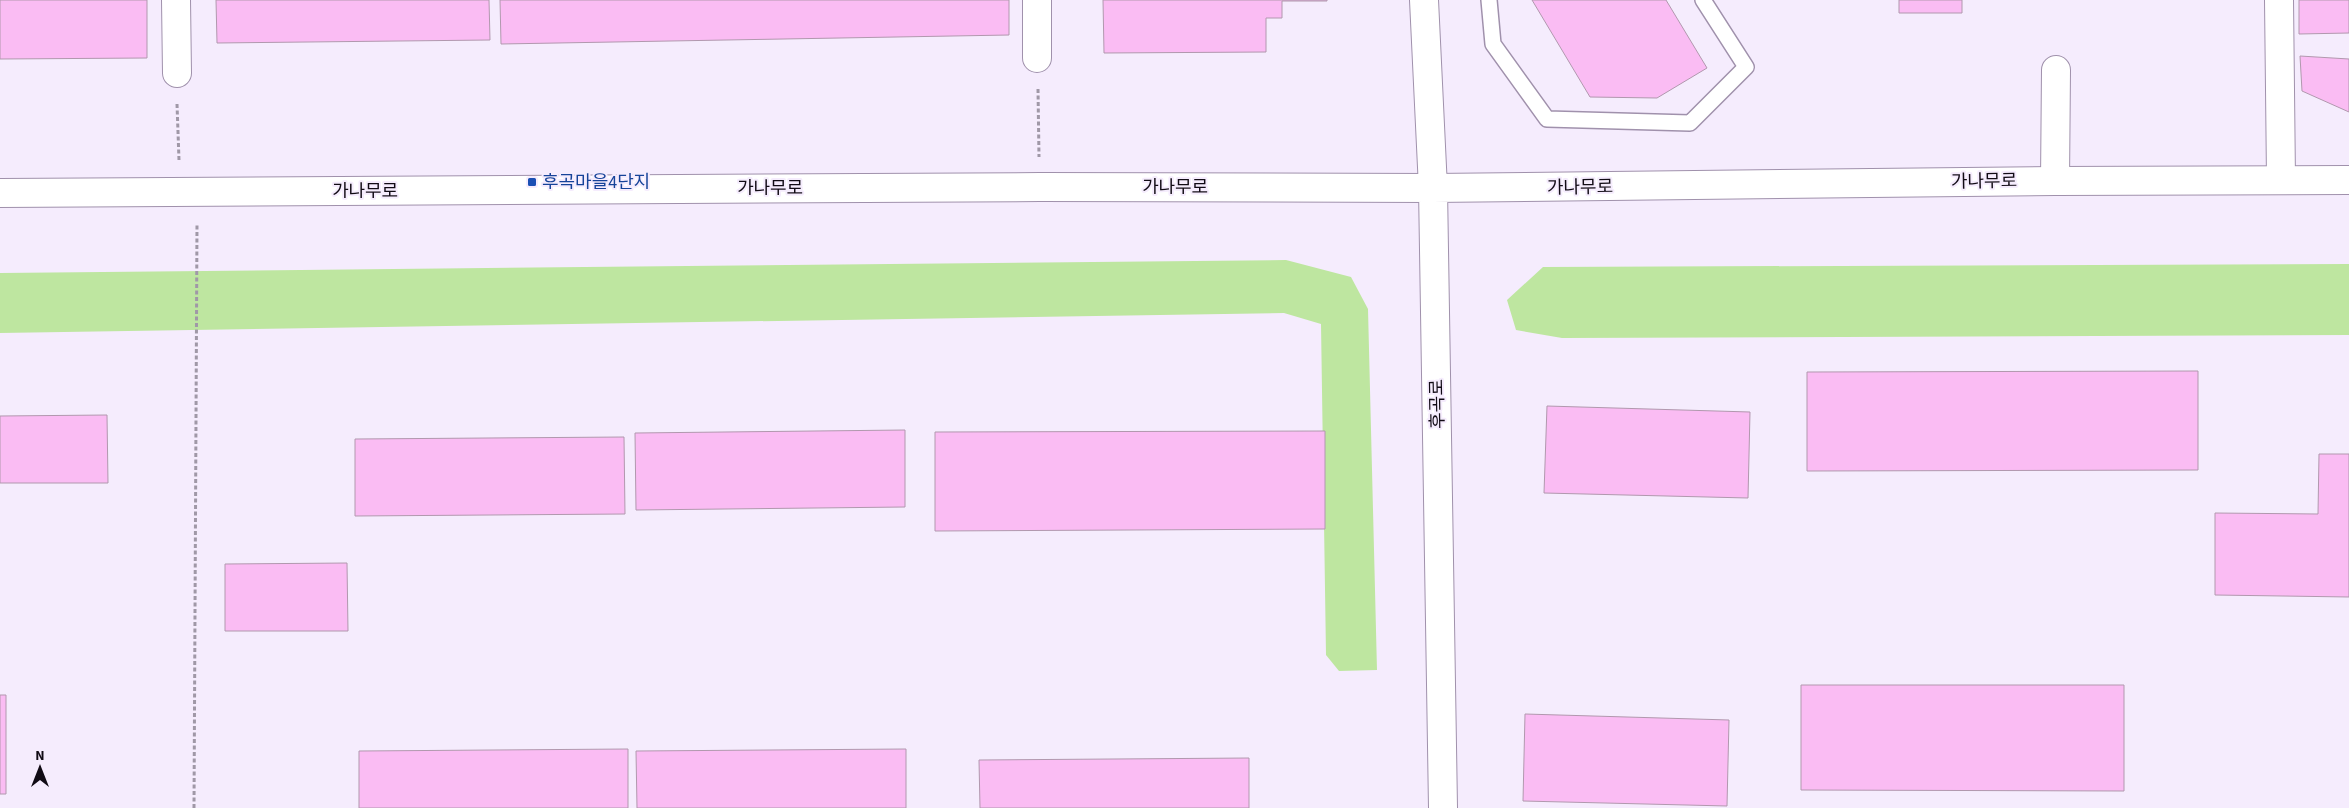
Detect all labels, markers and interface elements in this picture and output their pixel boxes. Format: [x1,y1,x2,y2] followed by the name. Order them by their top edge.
[1951,168,2017,195] street label: 가나무로
[542,170,650,195] place label: 후곡마을4단지
[1547,174,1613,201] street label: 가나무로
[1142,175,1208,200] street label: 가나무로
[526,176,538,188] marker: 후곡마을4단지
[737,176,803,201] street label: 가나무로
[332,179,398,204] street label: 가나무로
[1425,379,1450,429] street label: 후곡로
[15,743,65,793] north arrow
[35,746,45,766] text: N

